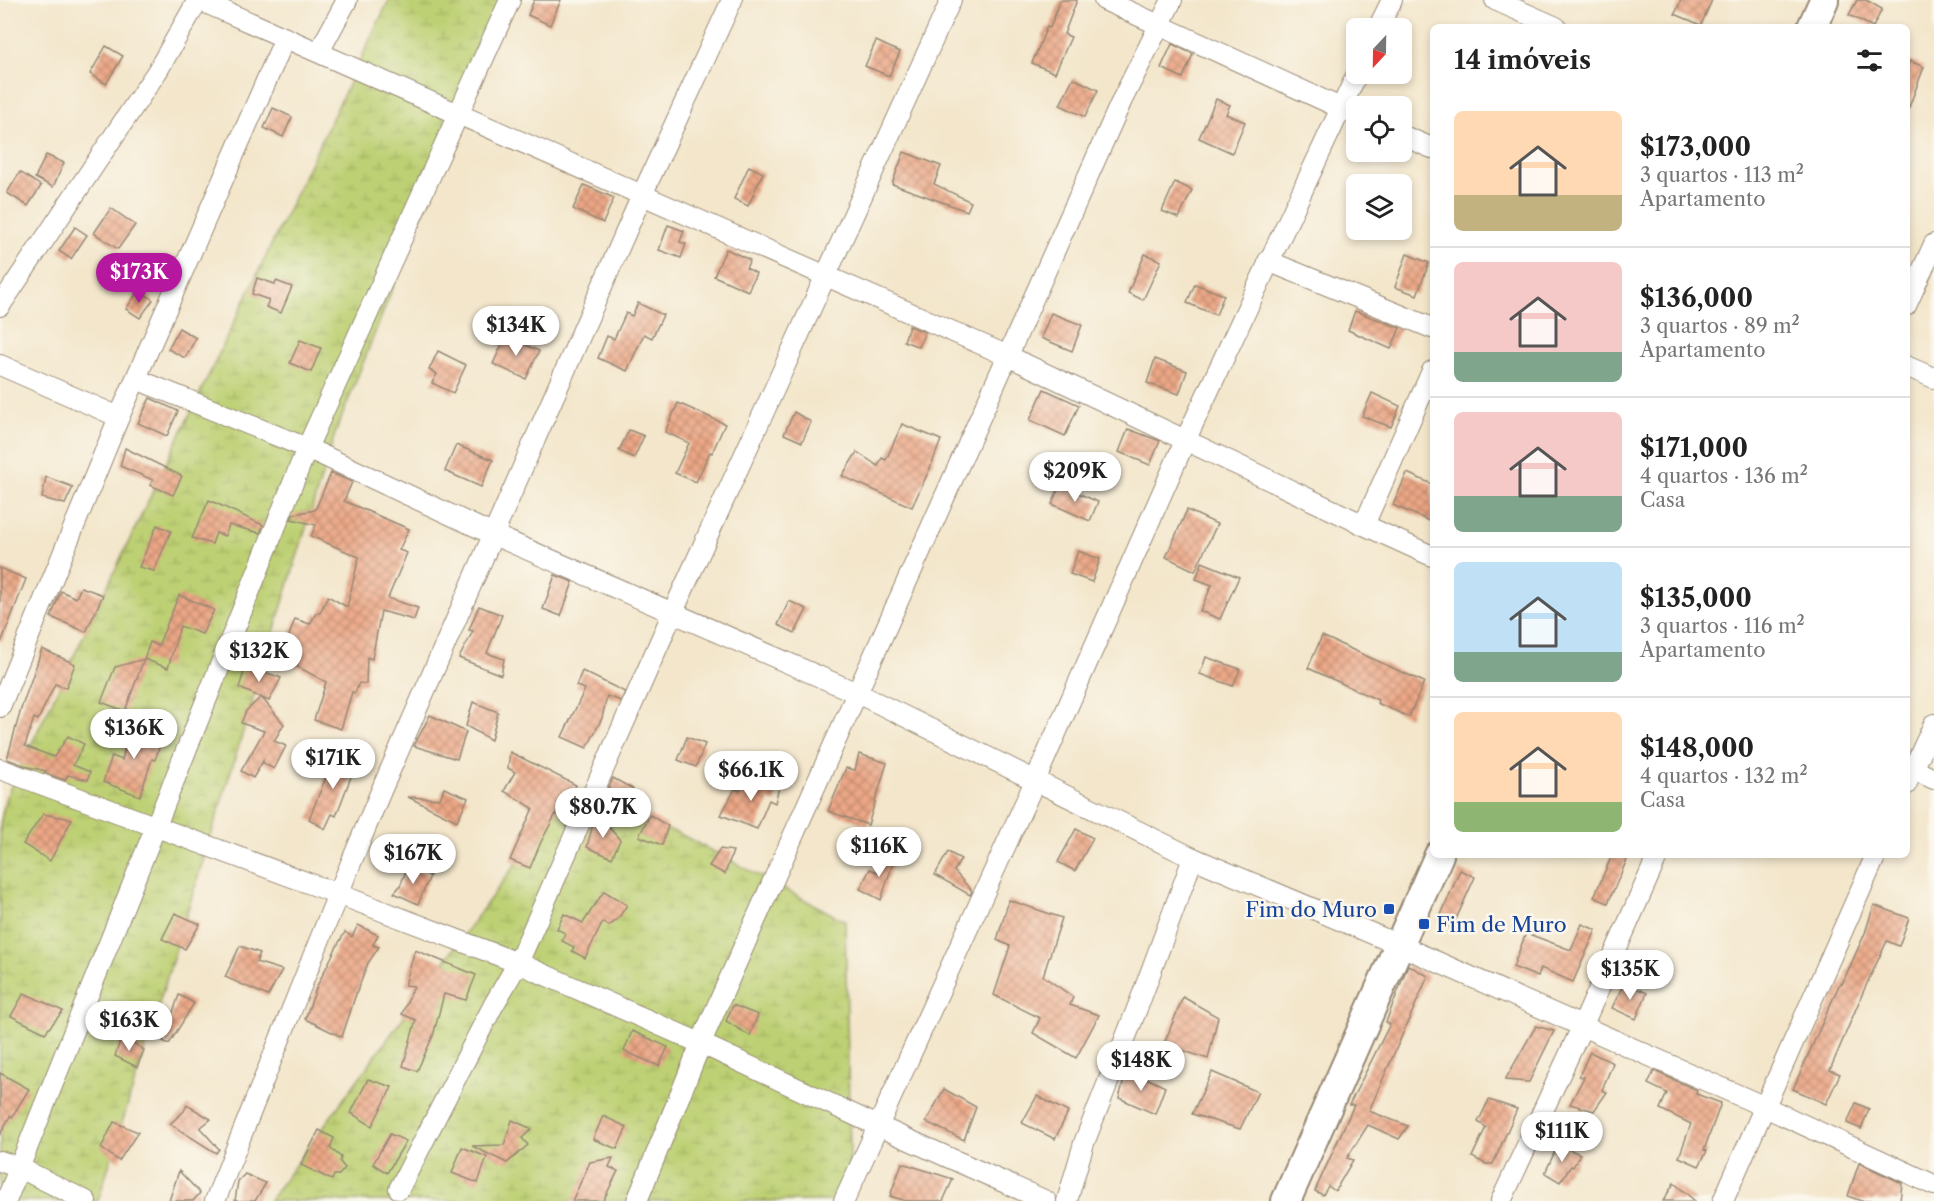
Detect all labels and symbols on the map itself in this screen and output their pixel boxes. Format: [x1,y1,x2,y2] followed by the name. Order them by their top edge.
[1346,18,1412,84] north arrow
[97,253,181,304] pin: $173K
[474,306,558,357] pin: $134K
[1033,452,1117,503] pin: $209K
[217,632,301,683] pin: $132K
[92,709,176,760] pin: $136K
[291,739,375,790] pin: $171K
[702,751,800,802] pin: $66.1K
[554,788,652,839] pin: $80.7K
[837,827,921,878] pin: $116K
[371,834,455,885] pin: $167K
[1245,897,1377,922] place label: Fim do Muro
[1382,902,1396,916] marker: Fim do Muro
[1436,912,1567,937] place label: Fim de Muro
[1417,917,1431,931] marker: Fim de Muro
[1588,950,1672,1001] pin: $135K
[87,1001,171,1052] pin: $163K
[1099,1041,1183,1092] pin: $148K
[1520,1112,1604,1163] pin: $111K

